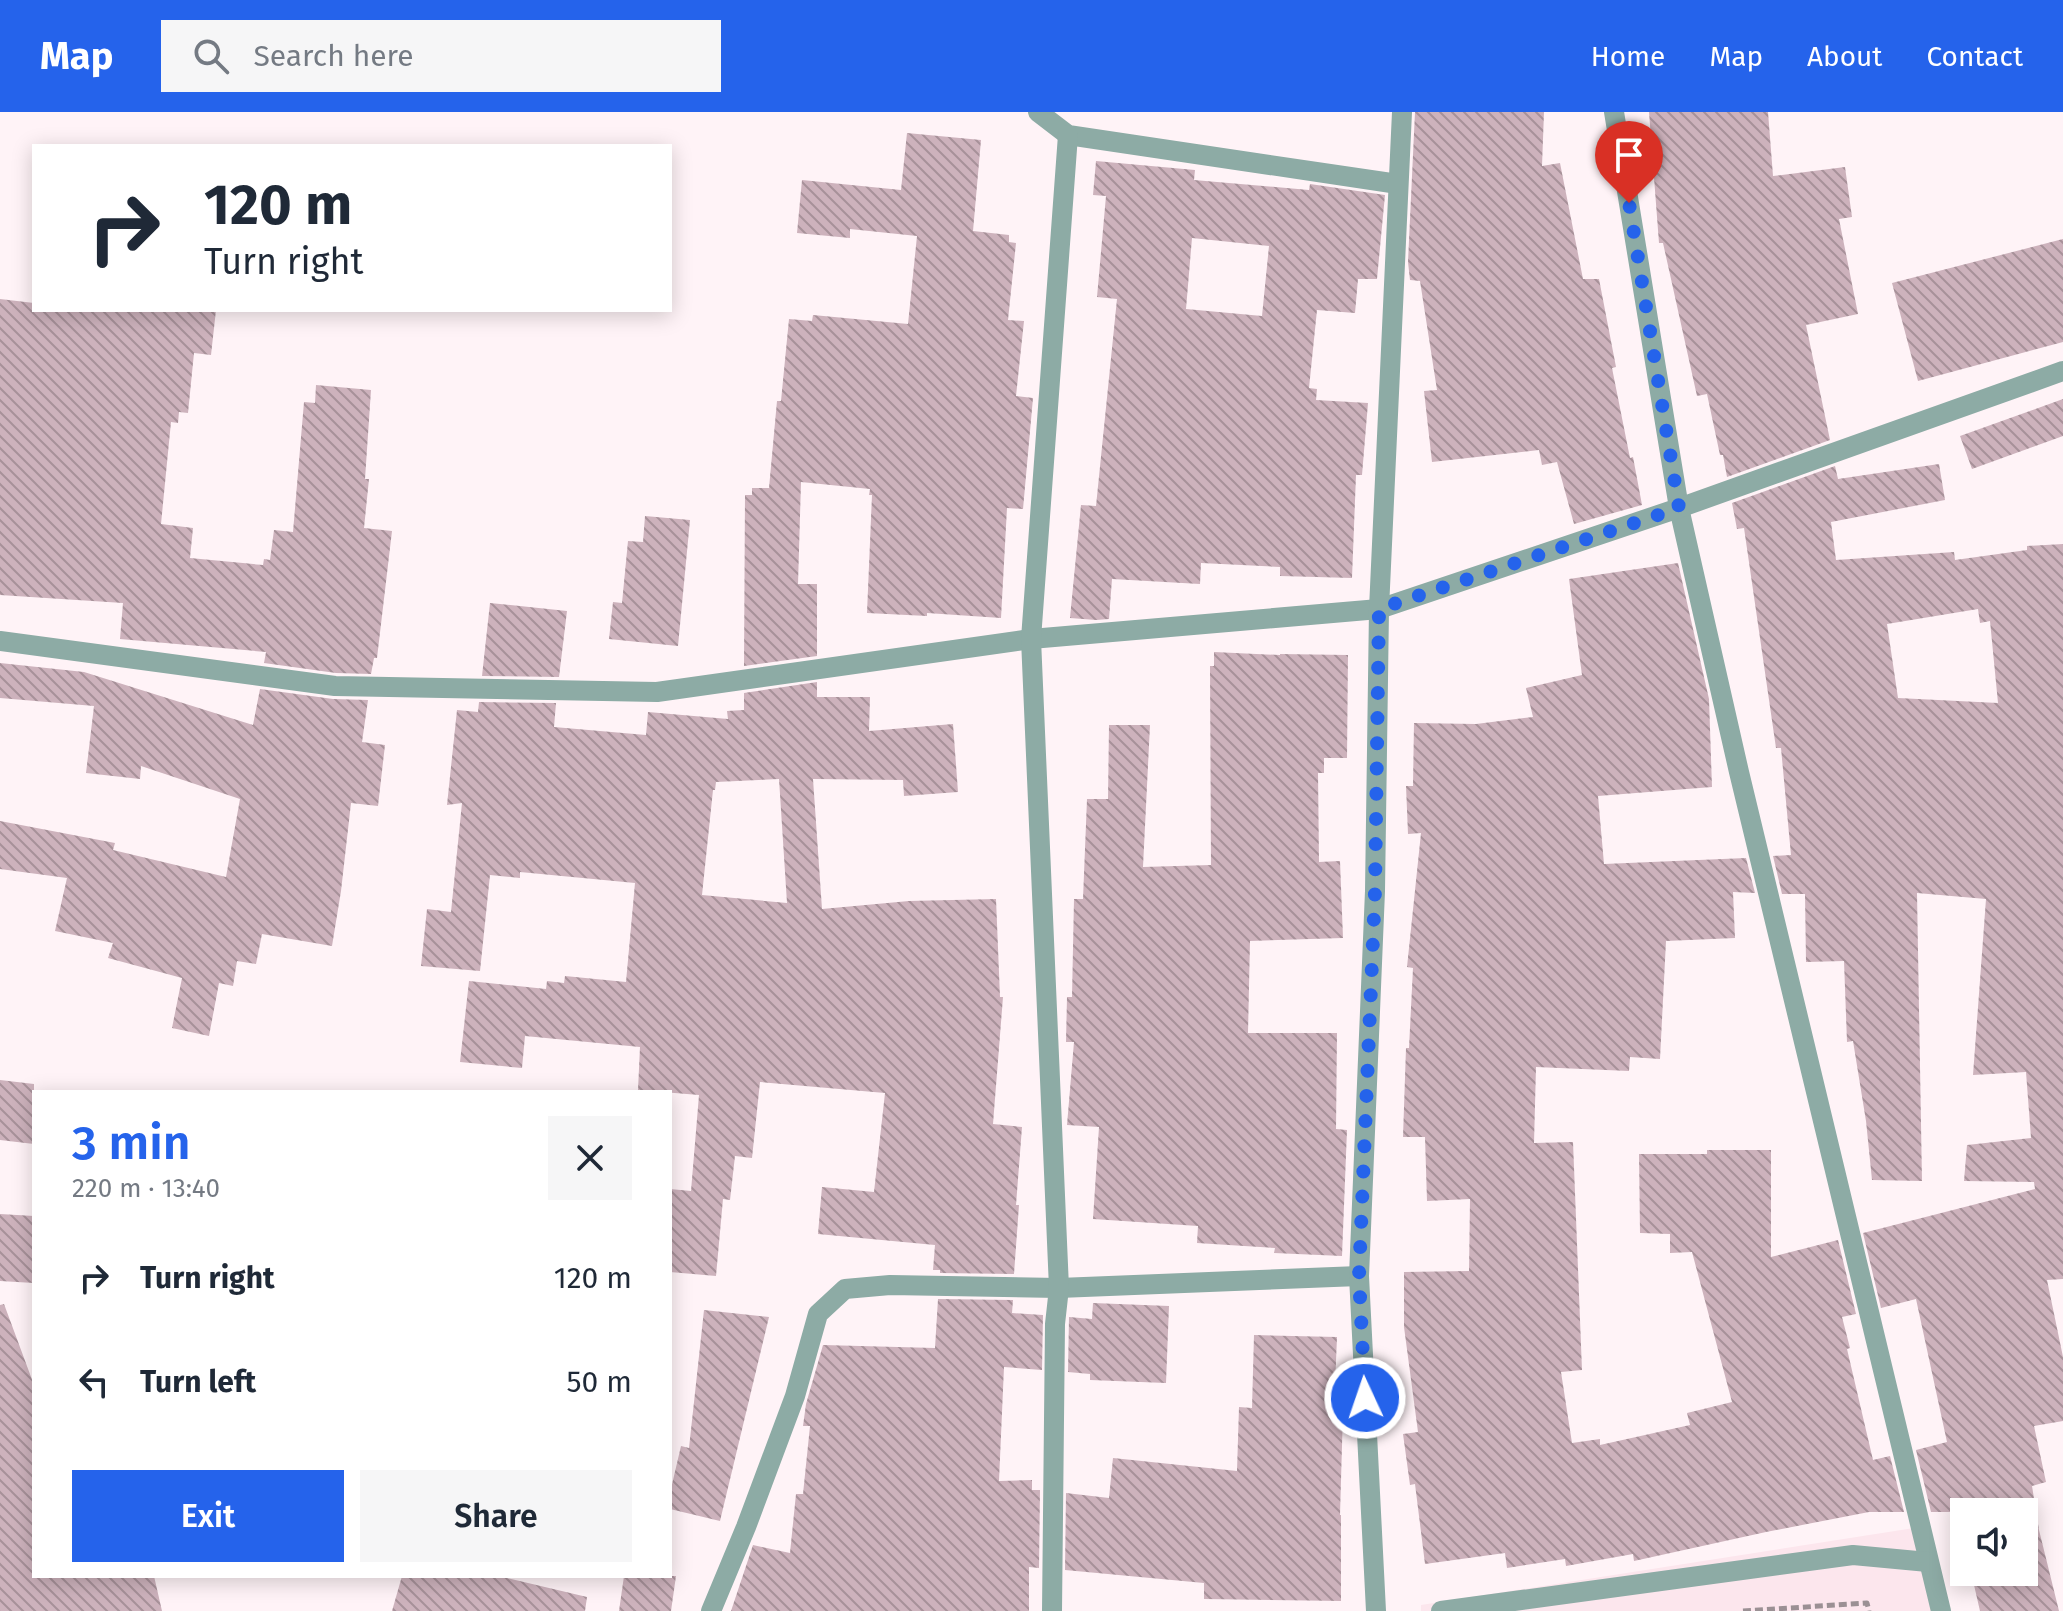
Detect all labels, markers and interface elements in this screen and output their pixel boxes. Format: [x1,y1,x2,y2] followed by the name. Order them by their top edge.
[161,20,721,92] search box
[40,33,113,79] text: Map
[189,34,233,78] icon: search
[253,38,414,74] text: Search here
[1591,40,1665,73] text: Home
[1709,40,1763,73] text: Map
[1807,40,1882,73] text: About
[1926,40,2023,73] text: Contact
[1595,121,1663,203] pin
[1607,133,1651,177] icon: arrive
[204,172,352,239] text: 120 m
[72,176,176,280] icon: right
[204,240,364,284] text: Turn right
[72,1114,190,1172] text: 3 min
[548,1116,632,1200] button: close
[72,1173,220,1204] text: 220 m · 13:40
[72,1256,116,1300] icon: right
[140,1260,275,1296] text: Turn right
[554,1260,632,1296] text: 120 m
[1323,1356,1407,1440] position arrow
[72,1360,116,1404] icon: left
[140,1364,256,1400] text: Turn left
[567,1364,632,1400] text: 50 m
[72,1470,344,1562] button: Exit
[360,1470,632,1562] button: Share
[1950,1498,2038,1586] map controls
[1950,1498,2038,1586] button: sound

